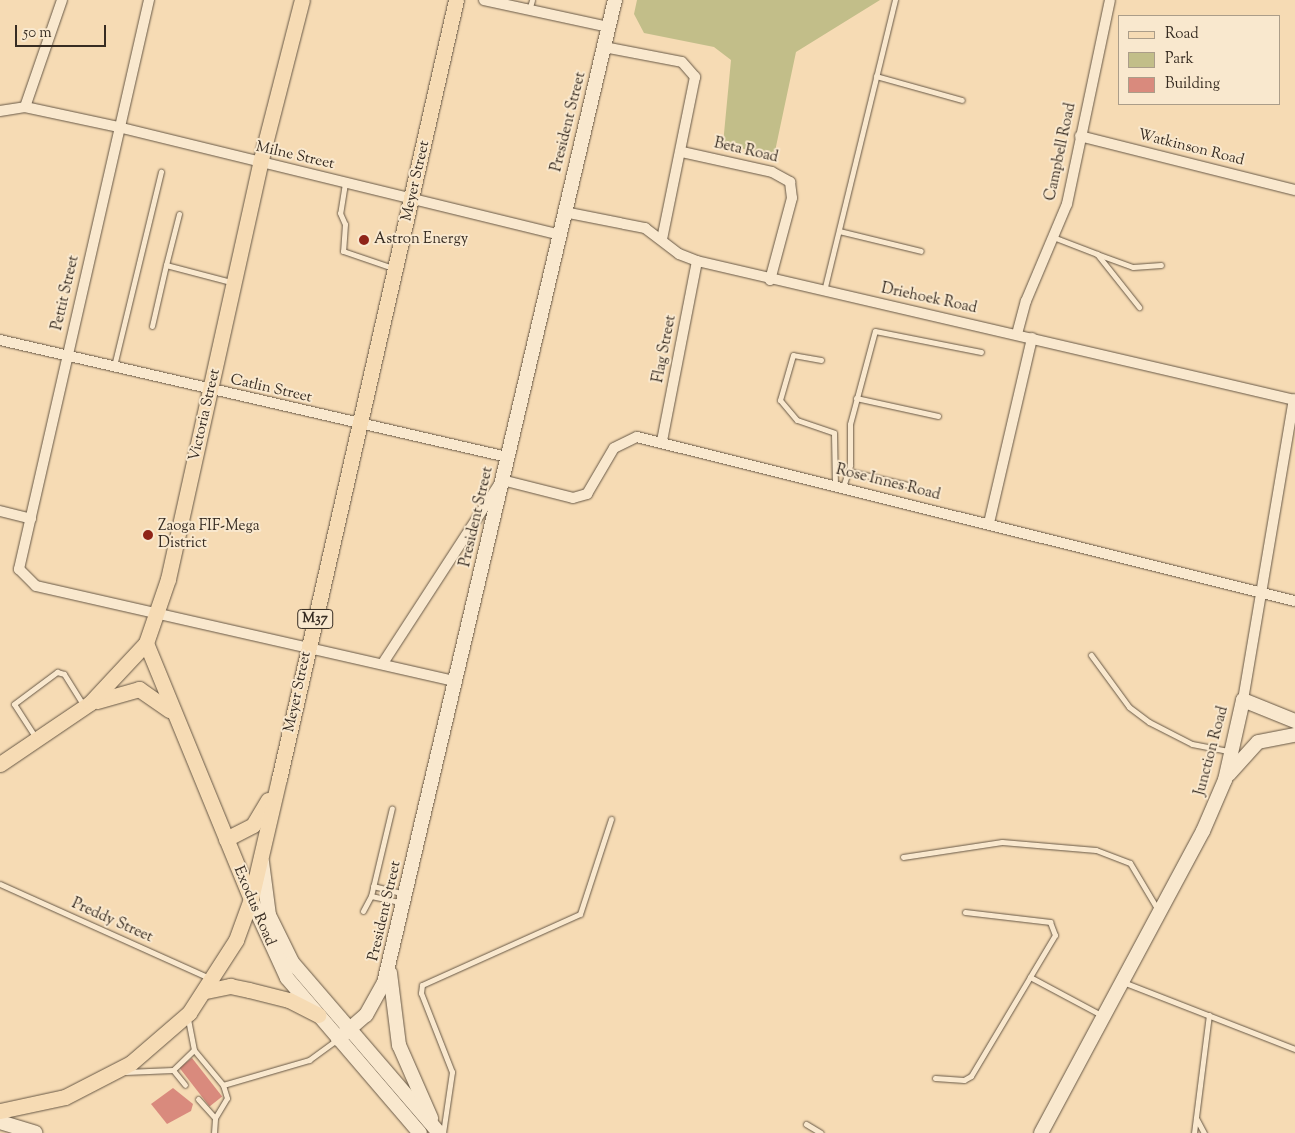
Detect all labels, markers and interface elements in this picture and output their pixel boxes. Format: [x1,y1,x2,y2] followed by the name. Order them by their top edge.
[18,15,109,47] scale bar
[1118,15,1280,105] legend
[23,23,52,44] text: 50 m
[1165,24,1199,45] text: Road
[1165,49,1194,70] text: Park
[548,70,590,174] street label: President Street
[1165,74,1220,95] text: Building
[1042,101,1080,203] street label: Campbell Road
[1136,126,1246,170] street label: Watkinson Road
[712,135,780,167] street label: Beta Road
[254,138,336,174] street label: Milne Street
[398,139,434,223] street label: Meyer Street
[374,231,468,249] place label: Astron Energy
[358,234,370,246] marker: Astron Energy
[49,254,83,332] street label: Pettit Street
[879,280,979,318] street label: Driehoek Road
[650,314,680,384] street label: Flag Street
[186,367,224,463] street label: Victoria Street
[229,371,313,407] street label: Catlin Street
[834,461,942,505] street label: Rose Innes Road
[457,465,497,569] street label: President Street
[158,517,260,552] place label: Zaoga FIF-Mega District
[142,529,154,541] marker: Zaoga FIF-Mega District
[296,608,334,630] road number: M37
[281,650,315,734] street label: Meyer Street
[1191,704,1233,798] street label: Junction Road
[365,859,405,963] street label: President Street
[229,863,279,949] street label: Exodus Road
[69,895,155,947] street label: Preddy Street

